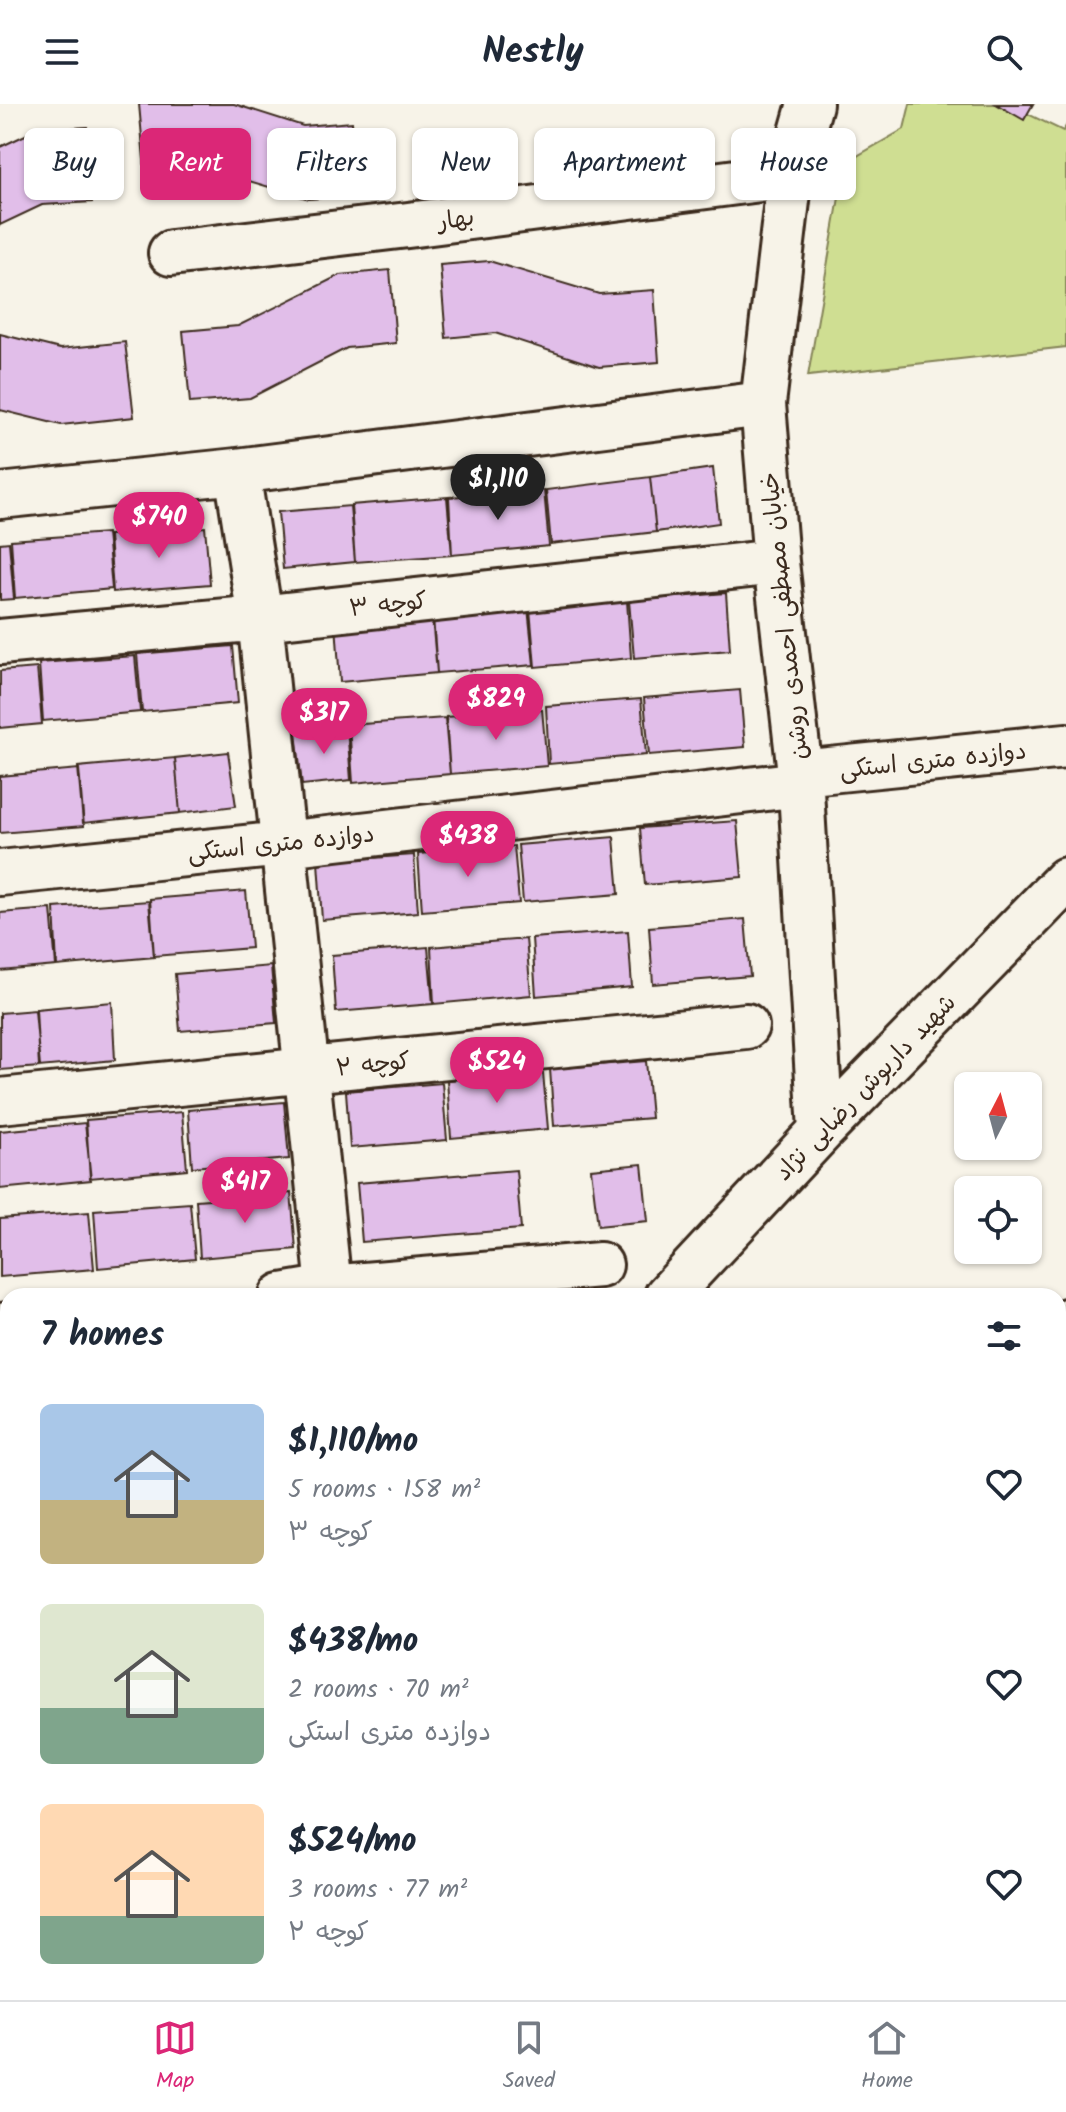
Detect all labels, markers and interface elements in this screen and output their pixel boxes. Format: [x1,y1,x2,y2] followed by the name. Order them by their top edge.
[482,24,584,81] text: Nestly
[40,30,84,74] icon: menu
[982,30,1026,74] icon: search
[24,128,124,200] chip: Buy
[140,128,251,200] chip: Rent
[267,128,396,200] chip: Filters
[412,128,518,200] chip: New
[534,128,715,200] chip: Apartment
[731,128,856,200] chip: House
[433,199,477,243] street label: بهار
[433,454,563,522] pin: $1,110
[468,459,528,501] text: $1,110
[751,470,820,762] street label: خیابان مصطفی احمدی روشن
[112,492,206,560] pin: $740
[131,497,187,539] text: $740
[347,582,429,629] street label: کوچه ۳
[449,674,543,742] pin: $829
[466,679,526,721] text: $829
[277,688,371,756] pin: $317
[299,693,349,735] text: $317
[838,732,1028,791] street label: دوازده متری استکی
[421,811,515,879] pin: $438
[186,815,376,874] street label: دوازده متری استکی
[438,816,498,858] text: $438
[766,985,966,1191] street label: شهید داریوش رضایی نژاد
[450,1037,544,1105] pin: $524
[334,1042,412,1089] street label: کوچه ۲
[468,1042,526,1084] text: $524
[954,1072,1042,1160] north arrow
[954,1072,1042,1264] map controls
[198,1157,292,1225] pin: $417
[220,1162,270,1204] text: $417
[954,1176,1042,1264] button: locate
[40,1309,164,1363] text: 7 homes
[982,1314,1026,1358] icon: filters
[288,1415,418,1469] text: $1,110/mo
[104,1436,200,1532] icon: home
[982,1462,1026,1506] icon: heart
[288,1469,480,1511] text: 5 rooms · 158 m²
[288,1512,373,1554] text: کوچه ۳
[288,1615,418,1669] text: $438/mo
[104,1636,200,1732] icon: home
[982,1662,1026,1706] icon: heart
[288,1669,469,1711] text: 2 rooms · 70 m²
[288,1712,491,1754] text: دوازده متری استکی
[288,1815,417,1869] text: $524/mo
[104,1836,200,1932] icon: home
[982,1862,1026,1906] icon: heart
[288,1869,467,1911] text: 3 rooms · 77 m²
[288,1912,369,1954] text: کوچه ۲
[153,2016,197,2099] tab: Map
[503,2016,555,2099] tab: Saved
[861,2016,913,2099] tab: Home

